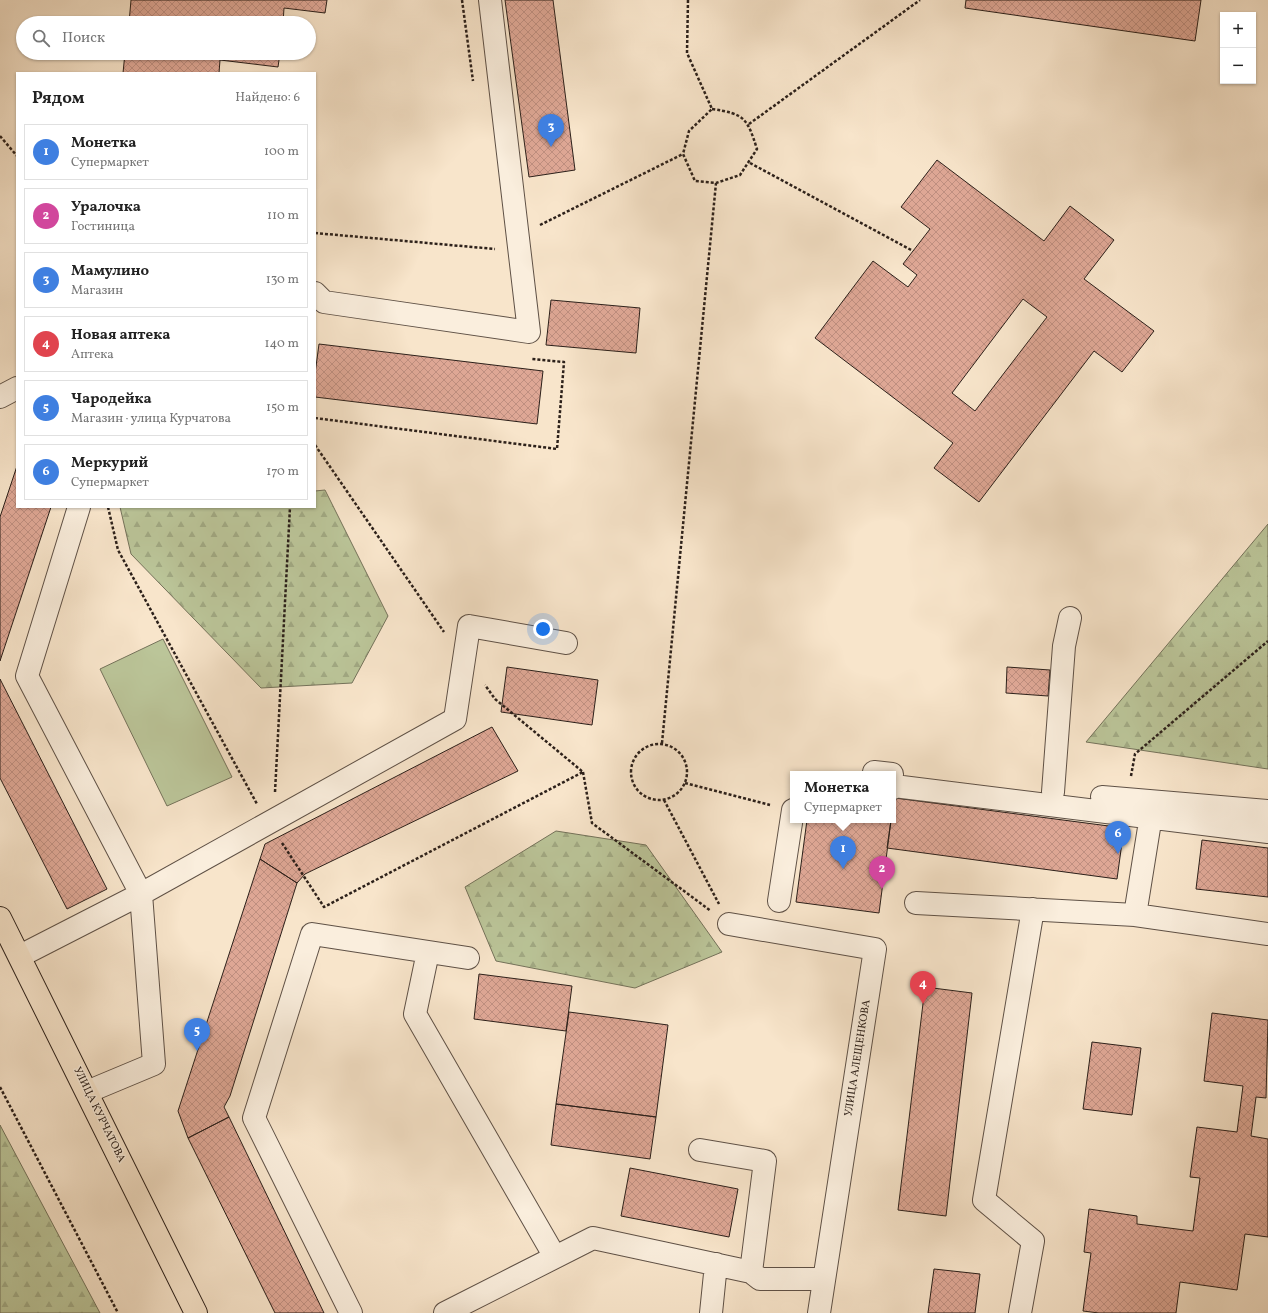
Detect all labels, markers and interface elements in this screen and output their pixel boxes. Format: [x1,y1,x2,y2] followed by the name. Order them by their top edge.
[1220,12,1256,84] map controls
[1220,12,1256,48] button: +
[16,16,316,60] search box
[30,27,52,49] icon: search
[62,28,105,49] text: Поиск
[1220,48,1256,84] button: −
[32,87,85,110] text: Рядом
[235,89,300,107] text: Найдено: 6
[538,114,564,147] pin: 3
[71,133,136,154] text: Монетка
[43,143,49,161] text: 1
[264,143,299,161] text: 100 m
[71,154,149,172] text: Супермаркет
[71,197,141,218] text: Уралочка
[43,207,49,225] text: 2
[267,207,299,225] text: 110 m
[71,218,135,236] text: Гостиница
[71,261,149,282] text: Мамулино
[43,271,49,289] text: 3
[266,271,299,289] text: 130 m
[71,282,123,300] text: Магазин
[71,325,170,346] text: Новая аптека
[42,335,50,353] text: 4
[265,335,299,353] text: 140 m
[71,346,114,364] text: Аптека
[71,389,152,410] text: Чародейка
[43,399,49,417] text: 5
[266,399,299,417] text: 150 m
[71,410,231,428] text: Магазин · улица Курчатова
[71,453,148,474] text: Меркурий
[42,463,50,481] text: 6
[266,463,299,481] text: 170 m
[71,474,149,492] text: Супермаркет
[533,619,553,639] your location
[790,771,896,823] popup
[804,778,870,799] text: Монетка
[804,799,882,817] text: Супермаркет
[1105,821,1131,854] pin: 6
[830,836,856,869] pin: 1
[869,856,895,889] pin: 2
[910,971,936,1004] pin: 4
[841,998,875,1117] street label: УЛИЦА АЛЕЩЕНКОВА
[184,1018,210,1051] pin: 5
[69,1065,129,1165] street label: УЛИЦА КУРЧАТОВА

